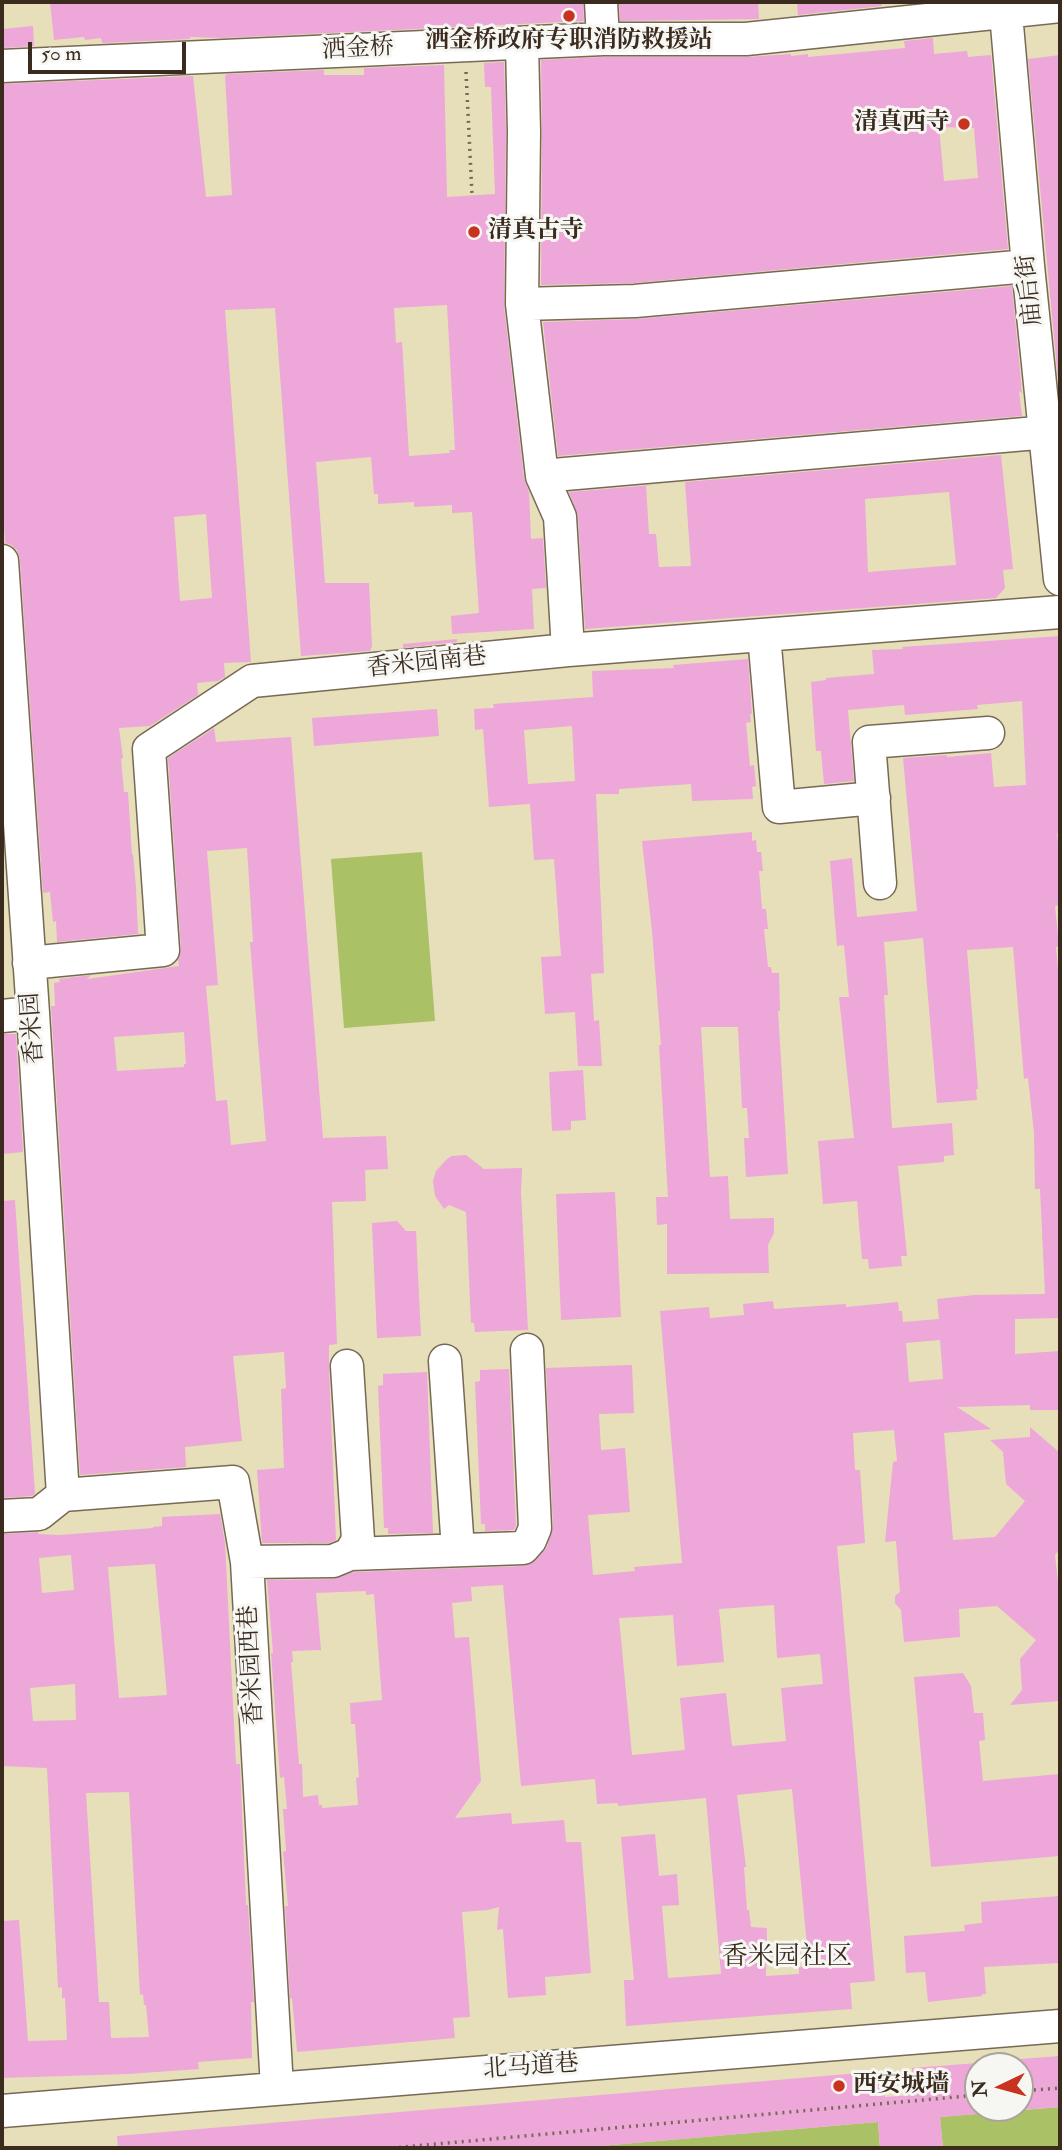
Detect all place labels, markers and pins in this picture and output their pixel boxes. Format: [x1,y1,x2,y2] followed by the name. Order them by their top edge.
[561,8,577,24] marker: 洒金桥政府专职消防救援站
[425,28,713,56] place label: 洒金桥政府专职消防救援站
[854,110,950,138] place label: 清真西寺
[956,116,972,132] marker: 清真西寺
[488,218,584,246] place label: 清真古寺
[466,224,482,240] marker: 清真古寺
[853,2072,949,2100] place label: 西安城墙
[831,2078,847,2094] marker: 西安城墙

